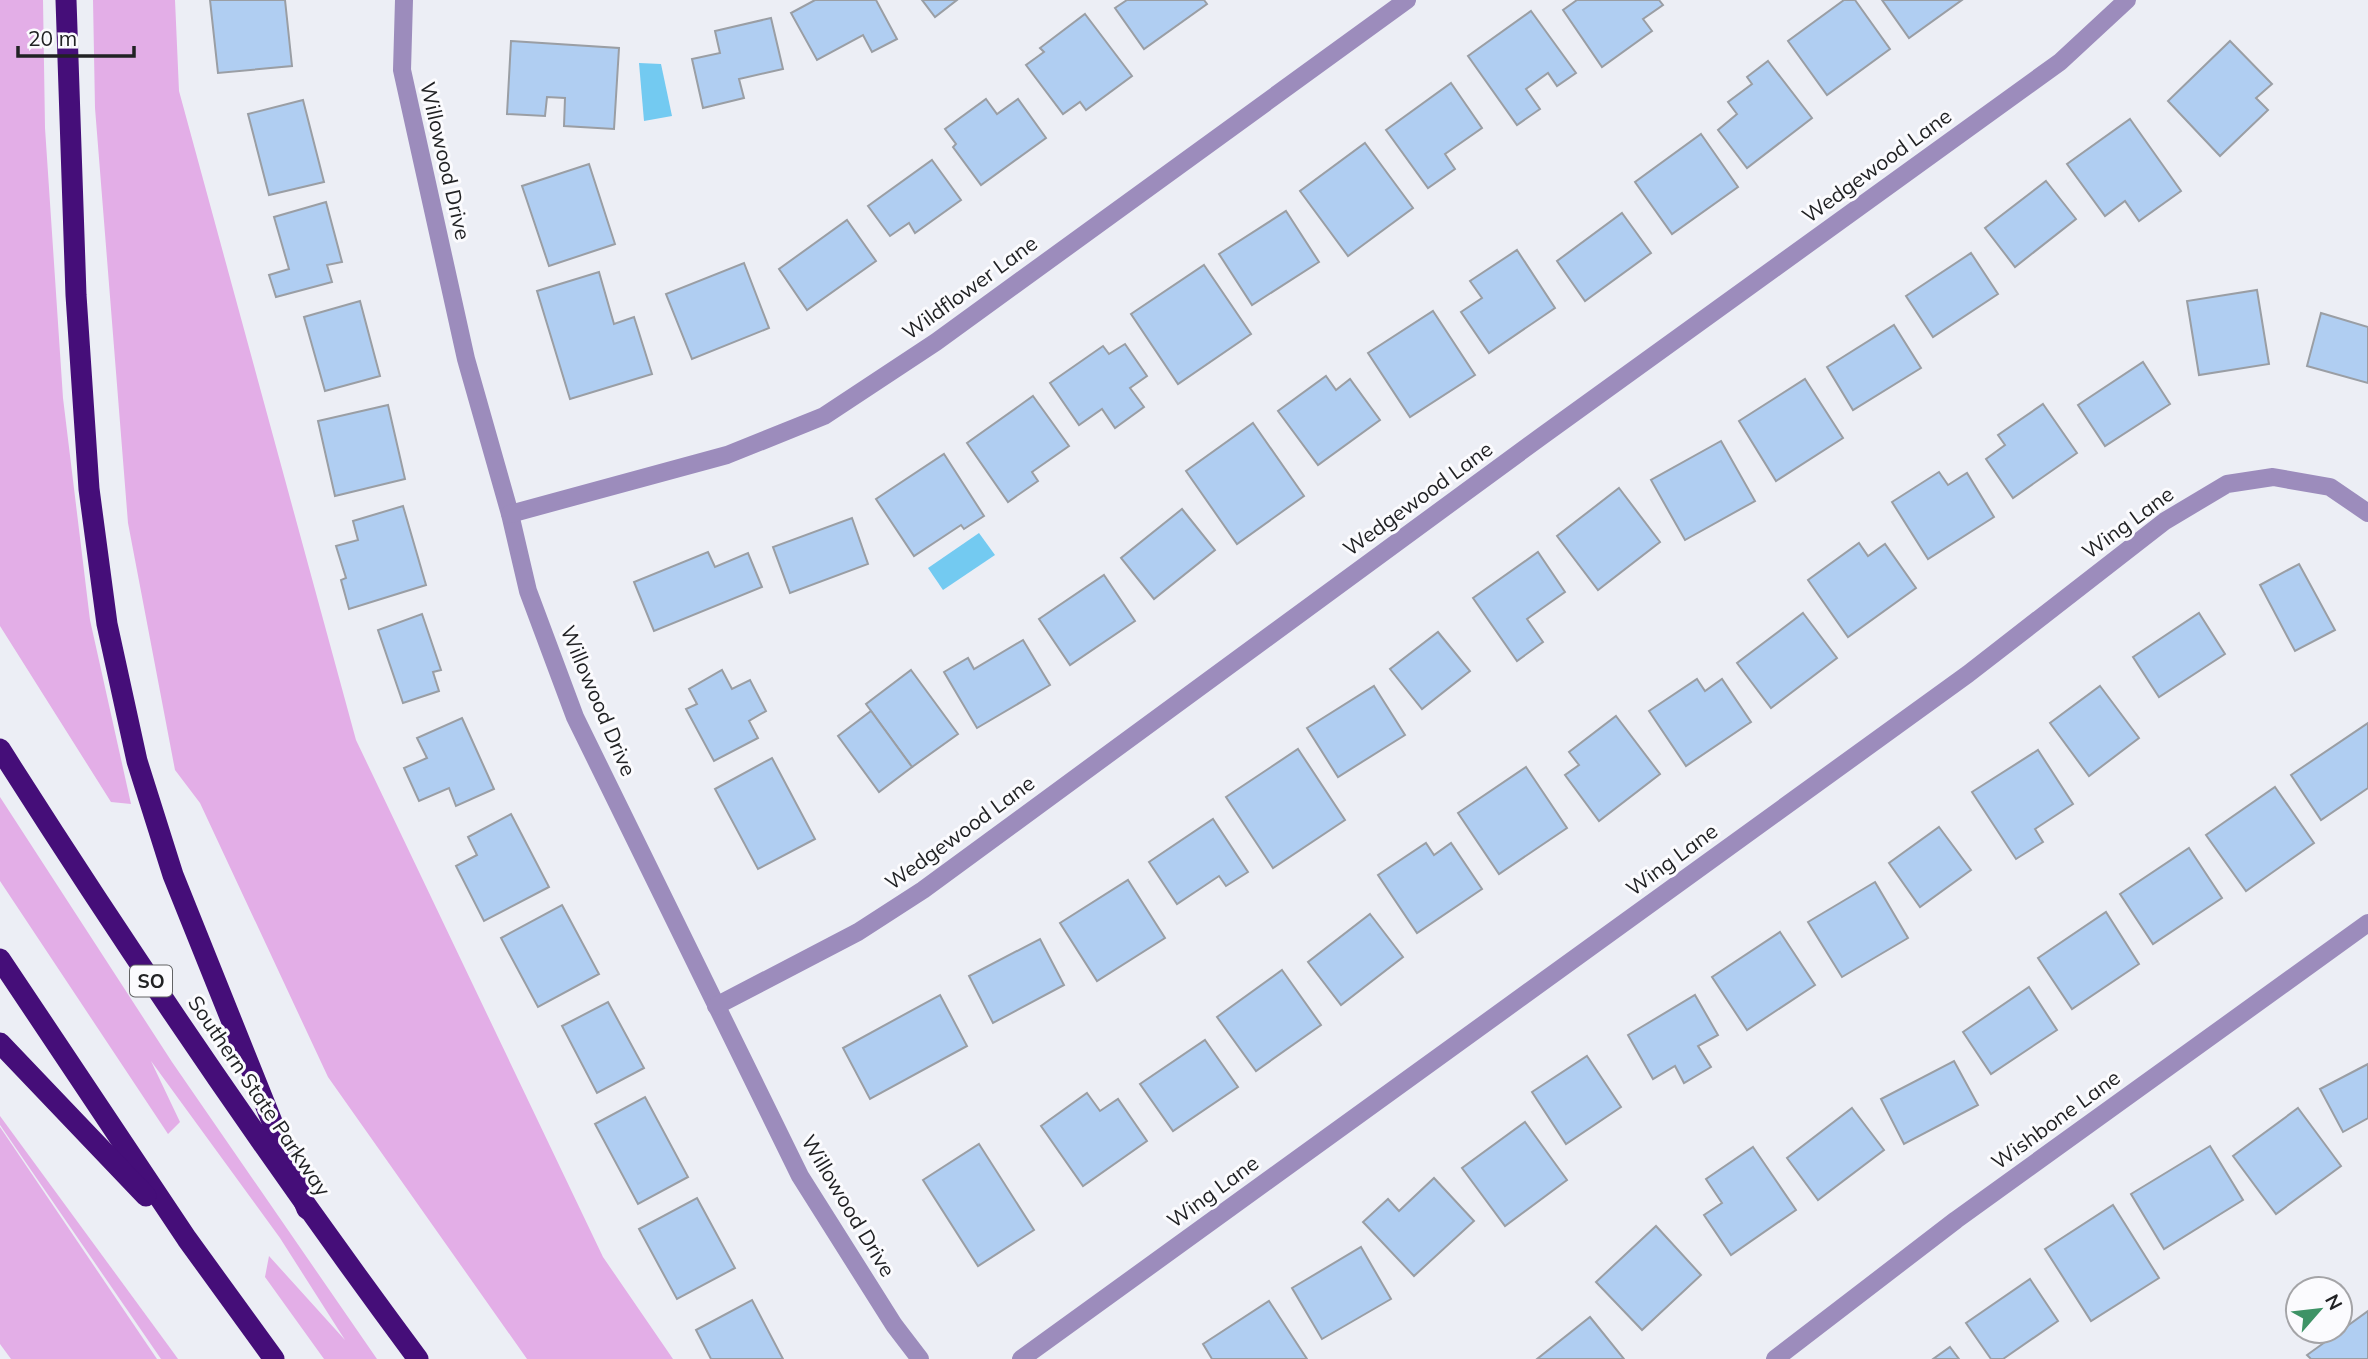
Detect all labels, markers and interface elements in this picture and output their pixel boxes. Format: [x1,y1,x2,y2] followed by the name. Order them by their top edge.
[18,14,133,58] scale bar
[28,25,77,51] text: 20 m
[415,79,477,242] street label: Willowood Drive
[1797,102,1956,228] street label: Wedgewood Lane
[897,230,1042,345] street label: Wildflower Lane
[1338,435,1497,561] street label: Wedgewood Lane
[2077,480,2178,564] street label: Wing Lane
[555,621,642,780] street label: Willowood Drive
[880,769,1039,895] street label: Wedgewood Lane
[1621,817,1722,901] street label: Wing Lane
[130,965,172,996] road number: SO
[183,990,337,1201] street label: Southern State Parkway
[1986,1064,2125,1175] street label: Wishbone Lane
[796,1130,901,1281] street label: Willowood Drive
[1162,1149,1263,1233] street label: Wing Lane
[2284,1275,2354,1345] north arrow
[2320,1290,2348,1314] text: N

